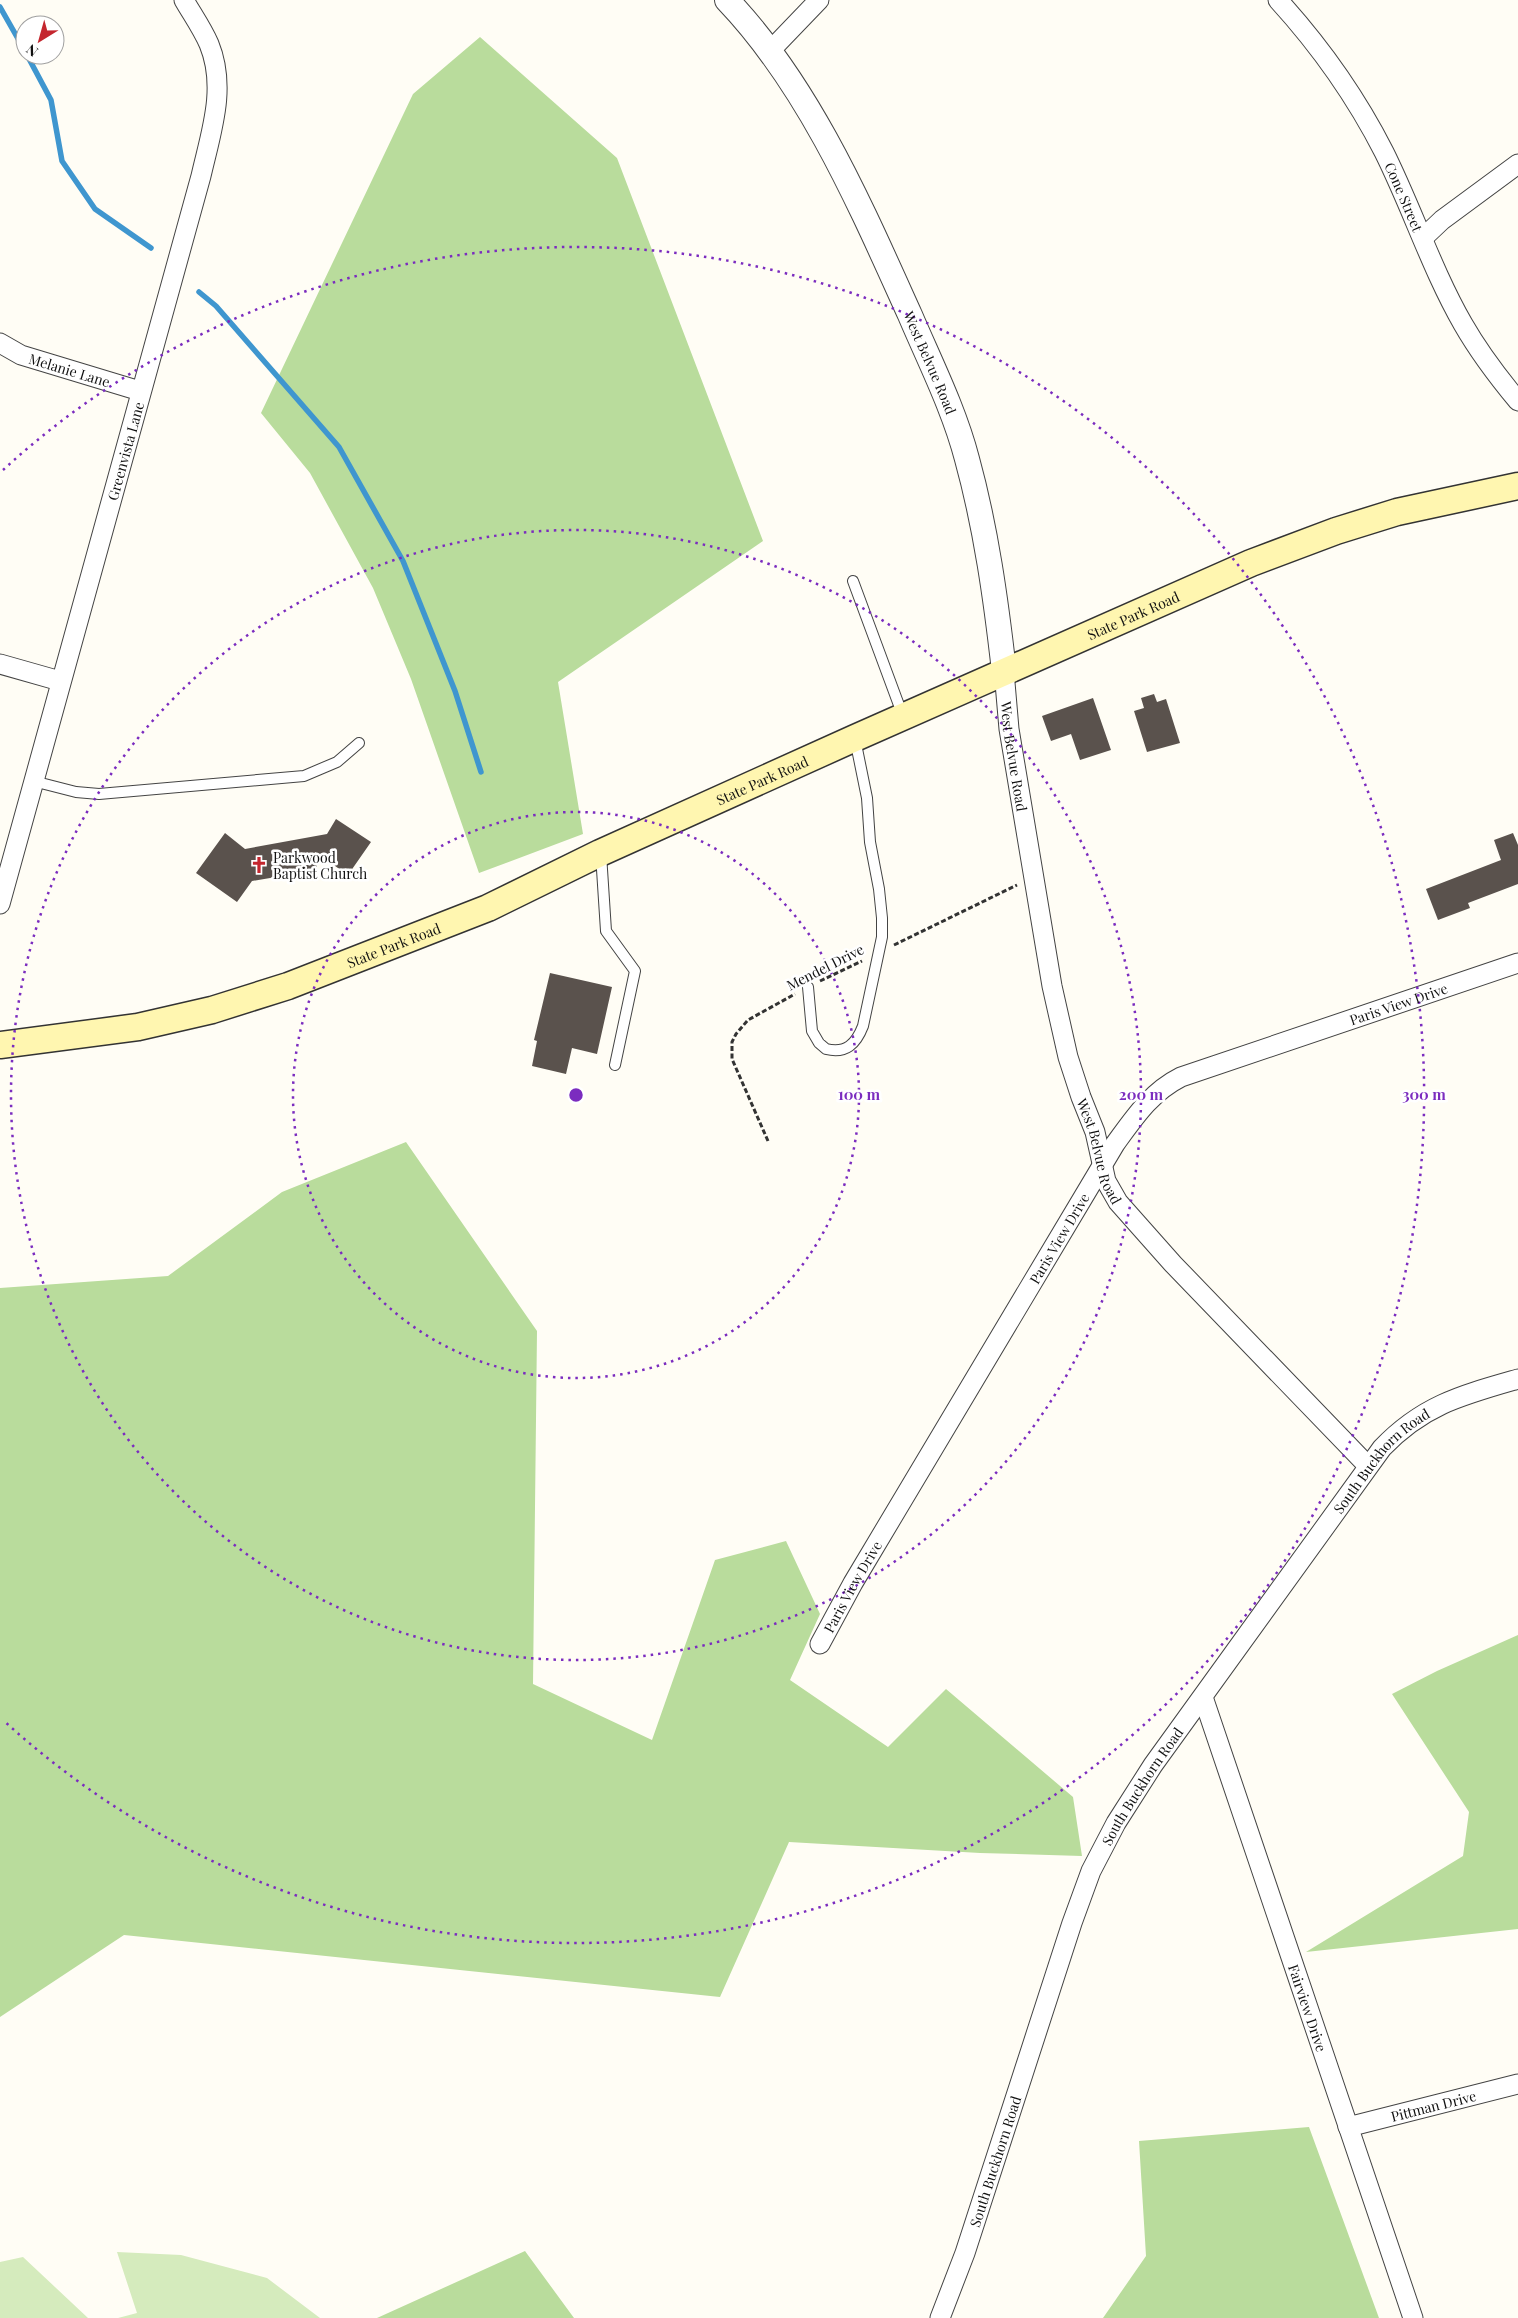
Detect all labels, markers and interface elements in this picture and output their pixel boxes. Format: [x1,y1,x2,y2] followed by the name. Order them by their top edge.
[15,15,65,65] north arrow
[22,40,42,61] text: N
[1381,159,1428,235] street label: Cone Street
[900,307,961,417] street label: West Belvue Road
[27,348,112,391] street label: Melanie Lane
[102,400,148,502] street label: Greenvista Lane
[1084,586,1182,644] street label: State Park Road
[997,700,1032,813] street label: West Belvue Road
[713,751,811,809] street label: State Park Road
[273,848,368,883] place label: Parkwood Baptist Church
[249,855,269,875] church icon: Parkwood Baptist Church
[344,918,443,972] street label: State Park Road
[783,939,867,995] street label: Mendel Drive
[1347,978,1450,1029] street label: Paris View Drive
[838,1084,881,1104] text: 100 m
[1119,1084,1164,1104] text: 200 m
[1402,1084,1446,1104] text: 300 m
[567,1086,585,1104] centre of rings
[1073,1094,1127,1207] street label: West Belvue Road
[1024,1189,1093,1287] street label: Paris View Drive
[1328,1404,1433,1517] street label: South Buckhorn Road
[819,1537,886,1636] street label: Paris View Drive
[1097,1723,1187,1848] street label: South Buckhorn Road
[1284,1961,1332,2054] street label: Fairview Drive
[1389,2086,1478,2125] street label: Pittman Drive
[965,2093,1025,2229] street label: South Buckhorn Road

